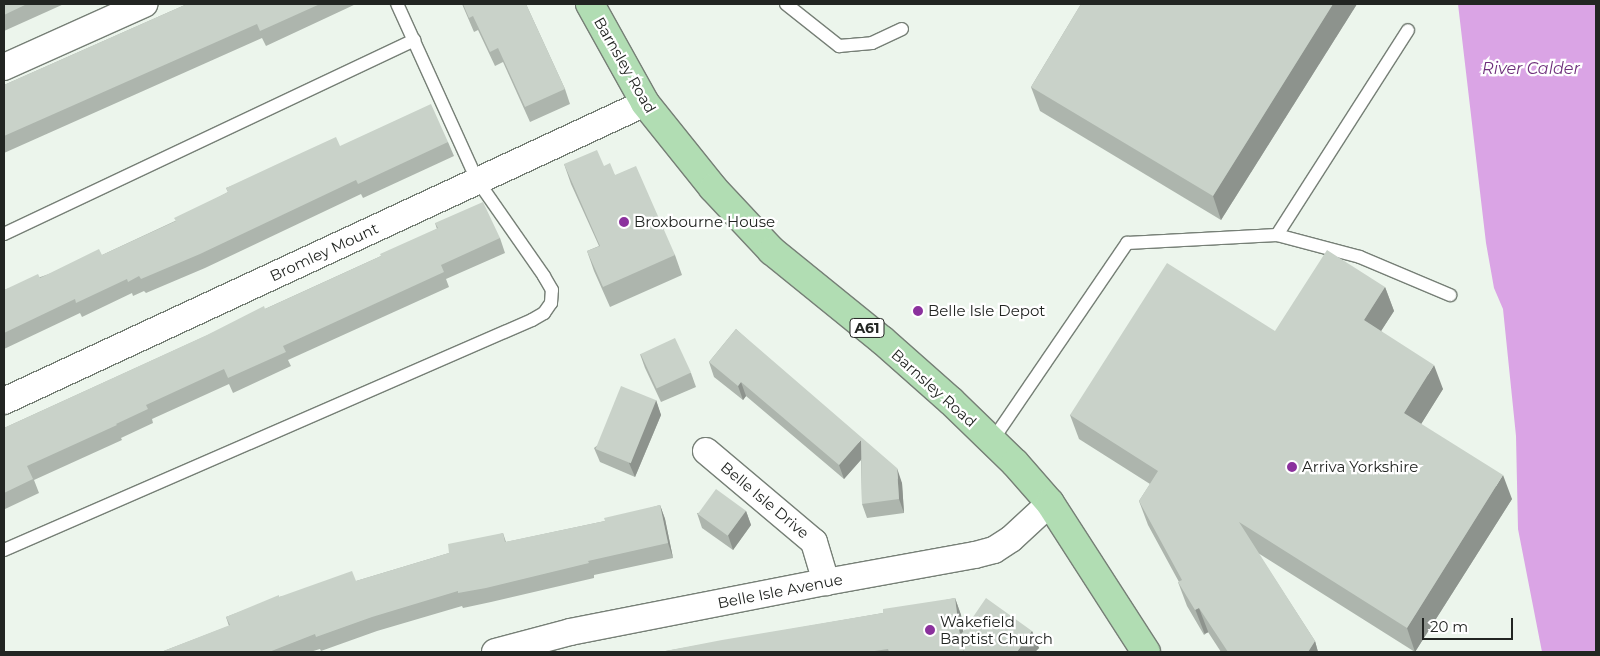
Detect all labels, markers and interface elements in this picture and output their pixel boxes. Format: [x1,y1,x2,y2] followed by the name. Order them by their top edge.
[590,14,660,116] street label: Barnsley Road
[1482,59,1580,79] water label: River Calder
[634,213,775,231] place label: Broxbourne House
[618,216,630,228] marker: Broxbourne House
[267,219,381,285] street label: Bromley Mount
[928,302,1045,320] place label: Belle Isle Depot
[912,305,924,317] marker: Belle Isle Depot
[850,316,884,339] road number: A61
[888,345,980,431] street label: Barnsley Road
[717,458,813,542] street label: Belle Isle Drive
[1302,458,1418,476] place label: Arriva Yorkshire
[1286,461,1298,473] marker: Arriva Yorkshire
[716,570,844,612] street label: Belle Isle Avenue
[1425,608,1516,640] scale bar
[940,612,1053,647] place label: Wakefield Baptist Church
[1430,617,1468,636] text: 20 m
[924,624,936,636] marker: Wakefield Baptist Church

